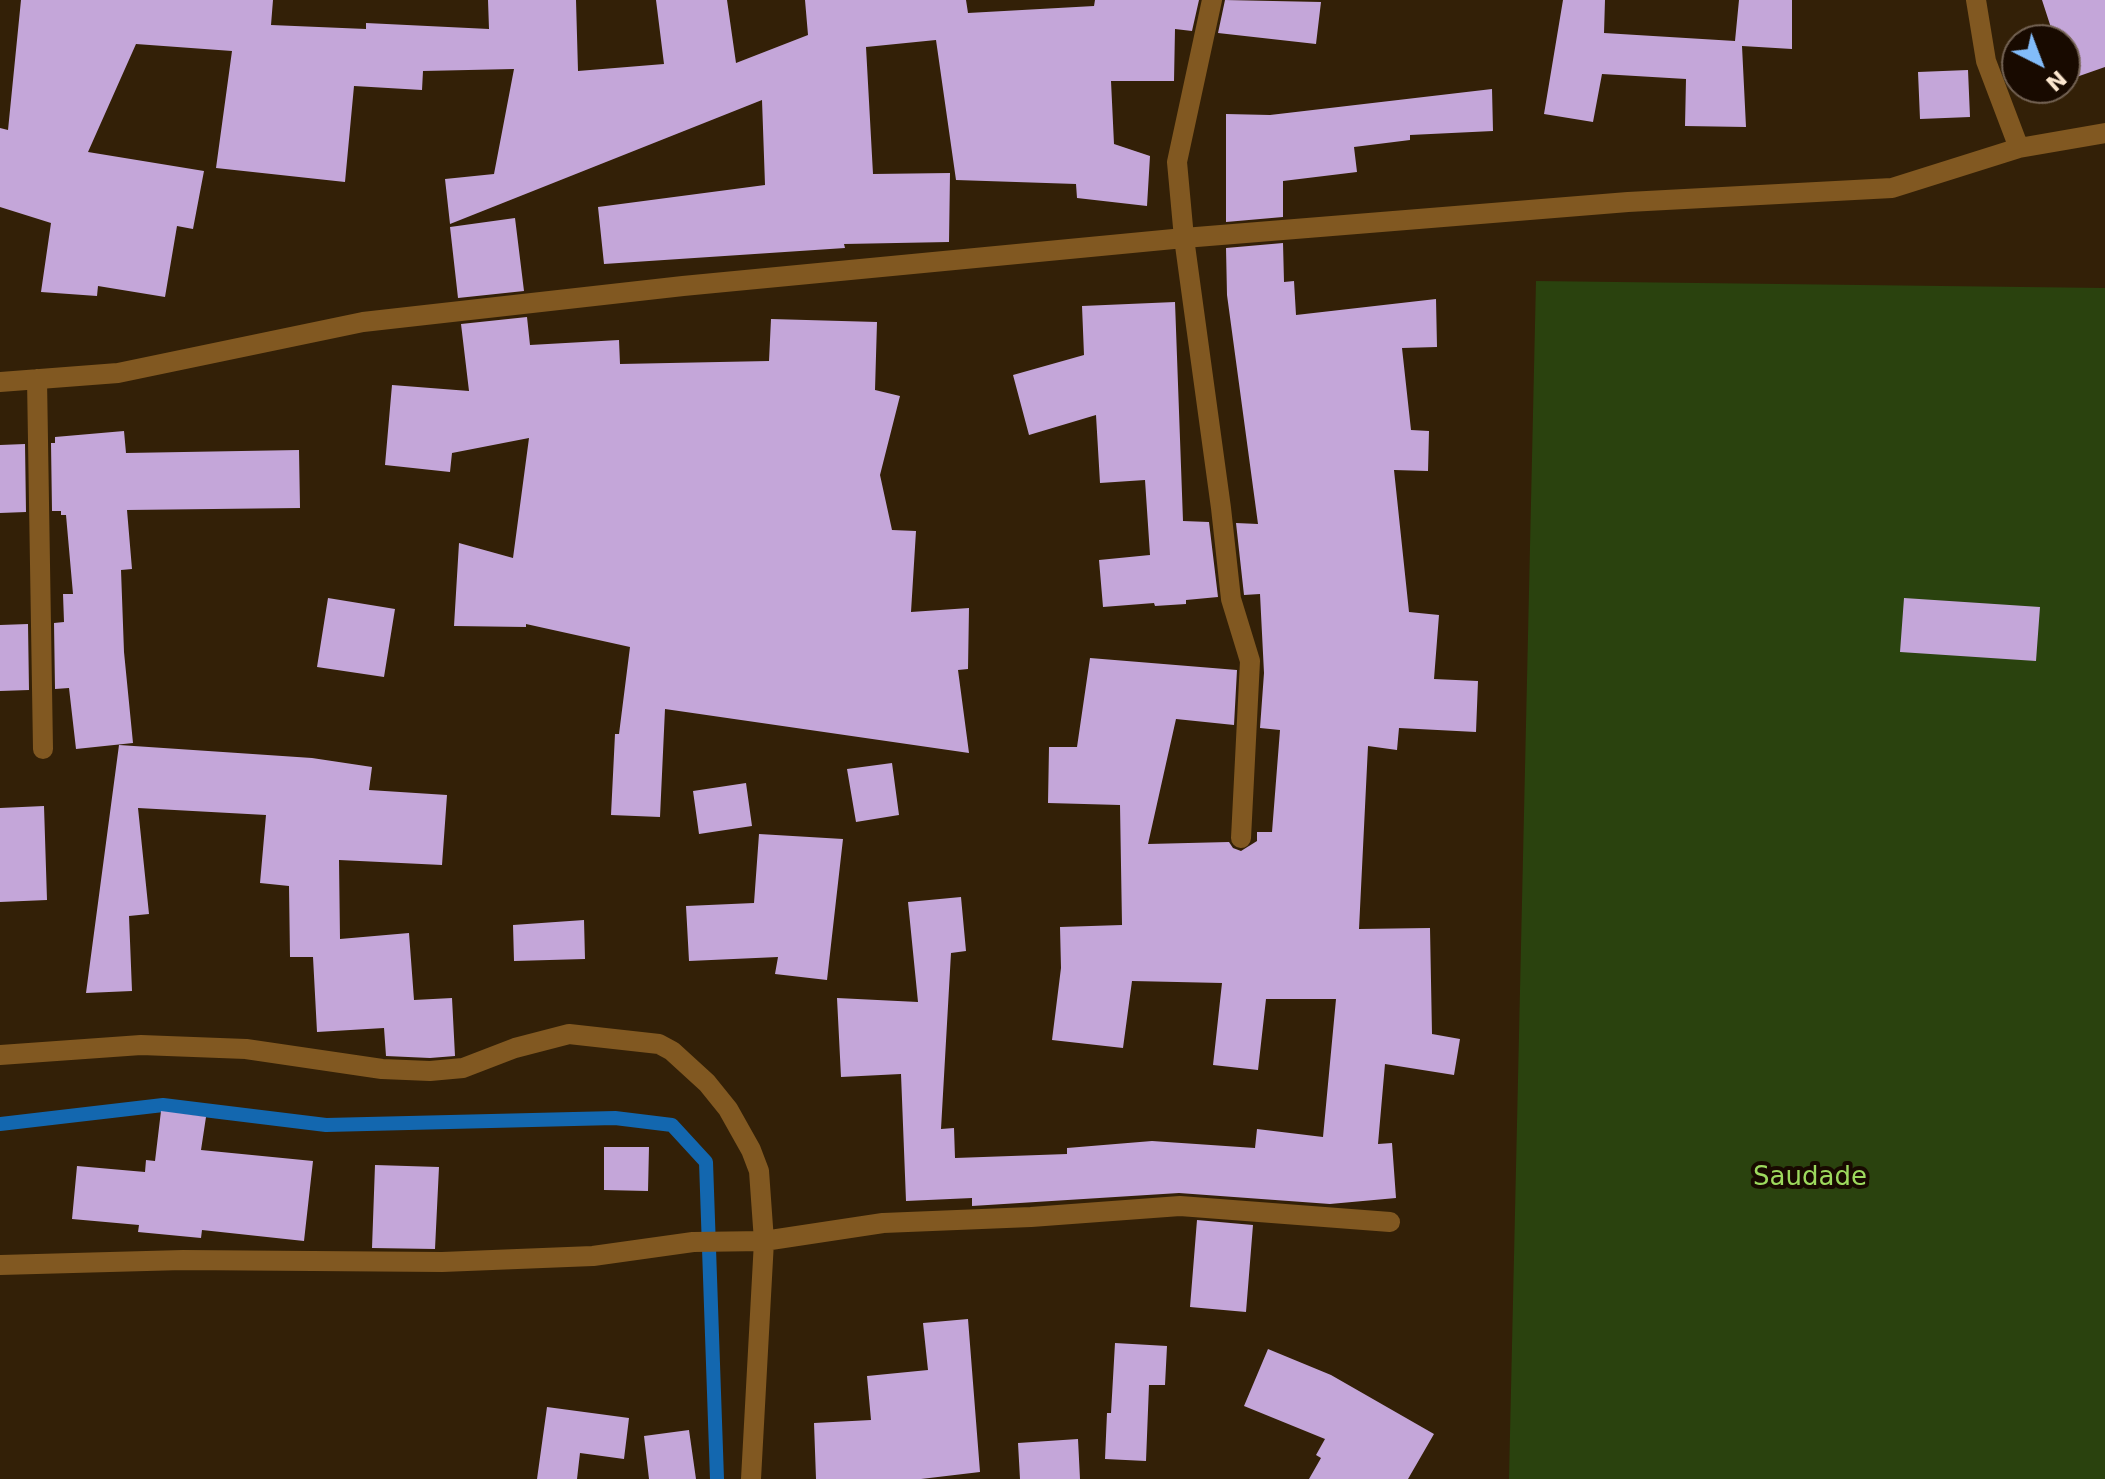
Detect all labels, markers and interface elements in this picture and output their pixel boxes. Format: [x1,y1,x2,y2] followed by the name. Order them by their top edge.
[2001,24,2081,104] north arrow
[2041,65,2071,96] text: N
[1753,1162,1867,1194] park label: Saudade

